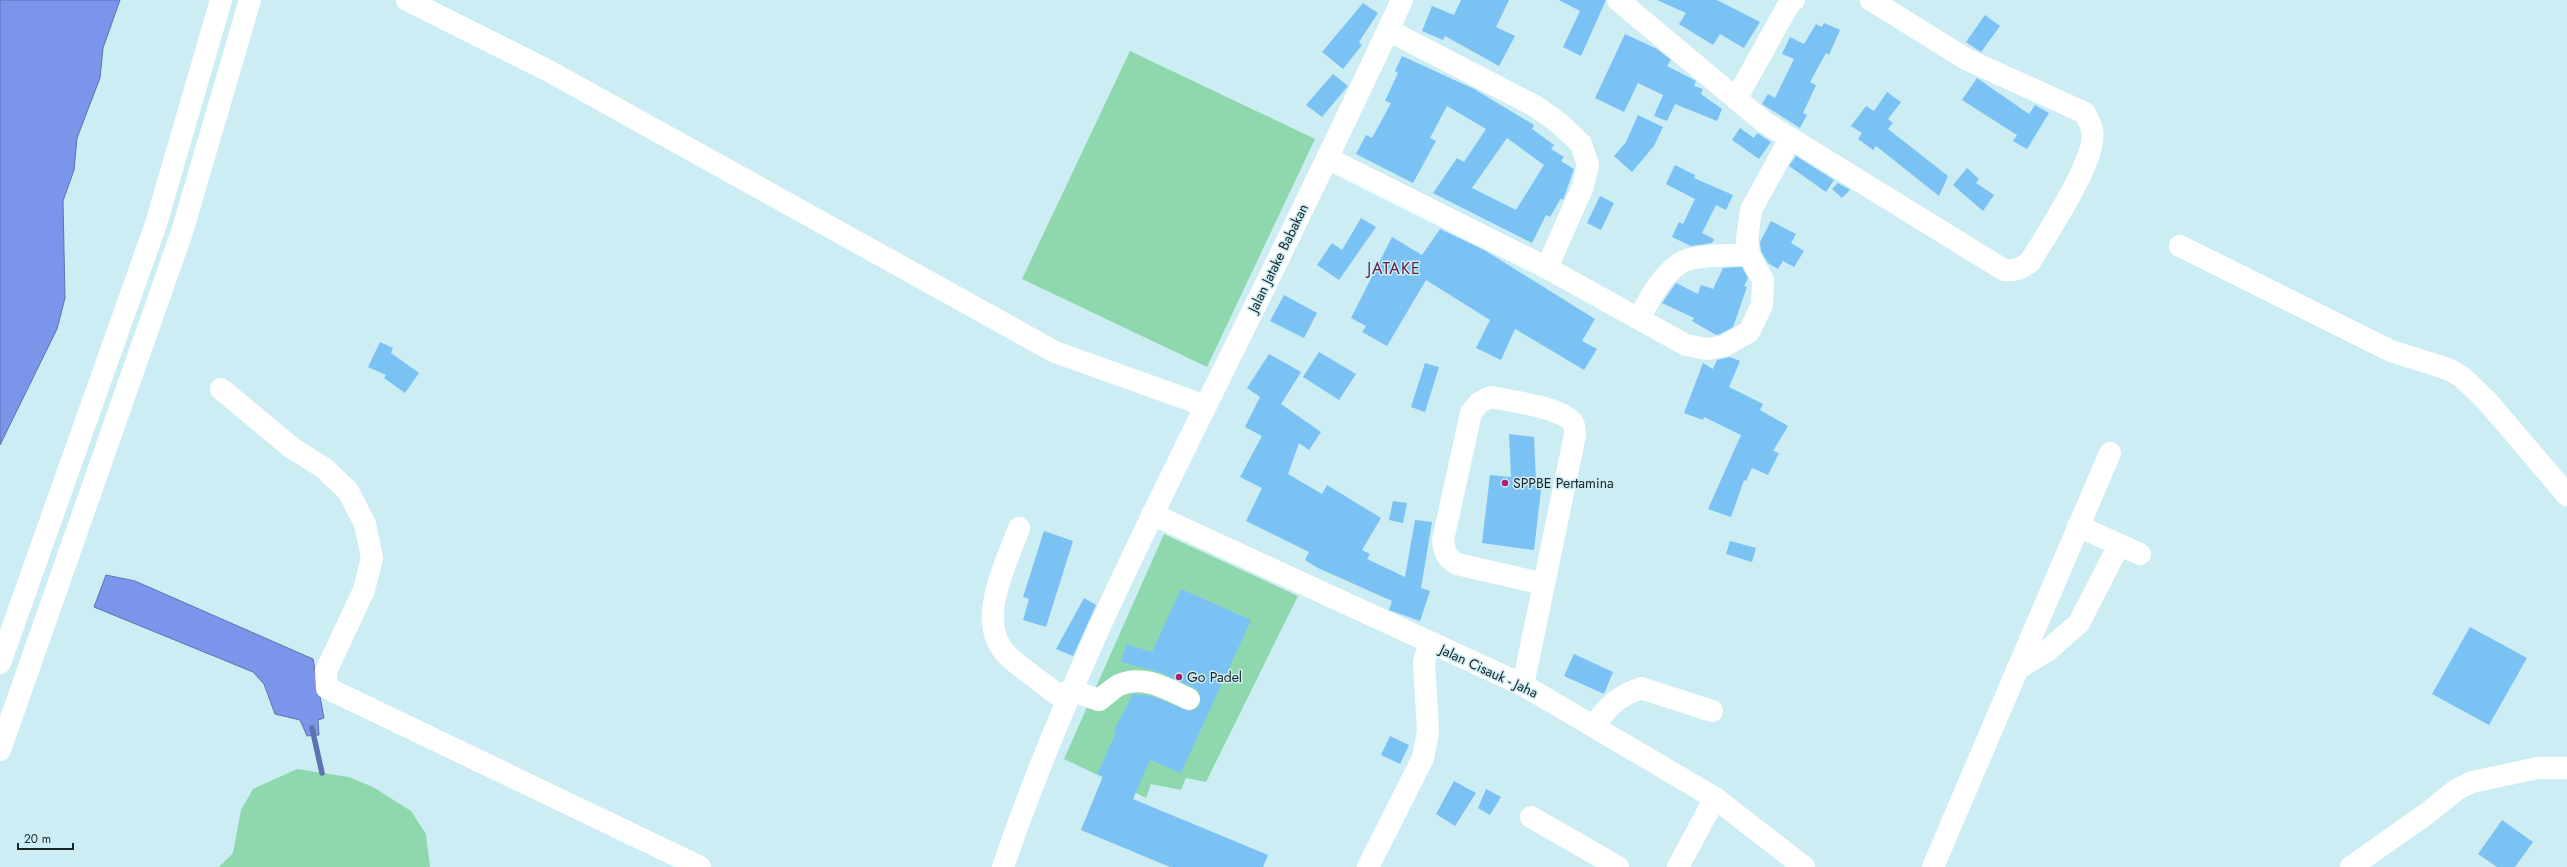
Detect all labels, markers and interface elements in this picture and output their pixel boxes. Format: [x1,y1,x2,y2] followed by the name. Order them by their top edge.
[1242,200,1313,318] street label: Jalan Jatake Babakan
[1365,257,1421,280] district label: JATAKE
[1513,473,1614,493] place label: SPPBE Pertamina
[1500,478,1510,488] marker: SPPBE Pertamina
[1435,639,1541,703] street label: Jalan Cisauk - Jaha
[1187,667,1242,687] place label: Go Padel
[1174,672,1184,682] marker: Go Padel
[18,825,73,851] scale bar
[24,830,51,848] text: 20 m

